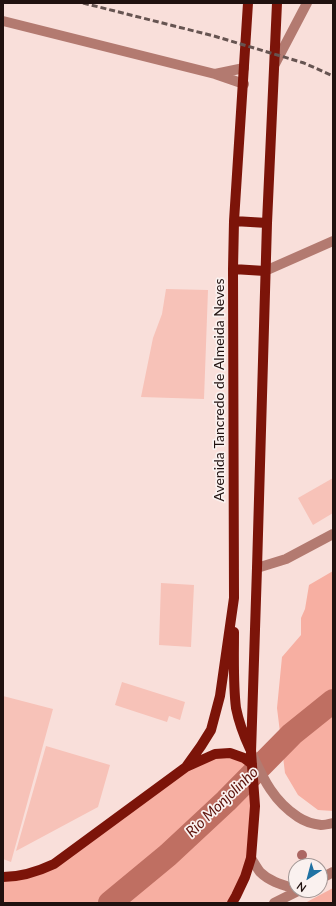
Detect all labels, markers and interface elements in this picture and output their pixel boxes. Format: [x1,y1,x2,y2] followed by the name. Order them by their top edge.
[211,279,227,501] street label: Avenida Tancredo de Almeida Neves
[182,763,262,841] water label: Rio Monjolinho
[288,858,328,898] north arrow
[294,880,308,895] text: N

